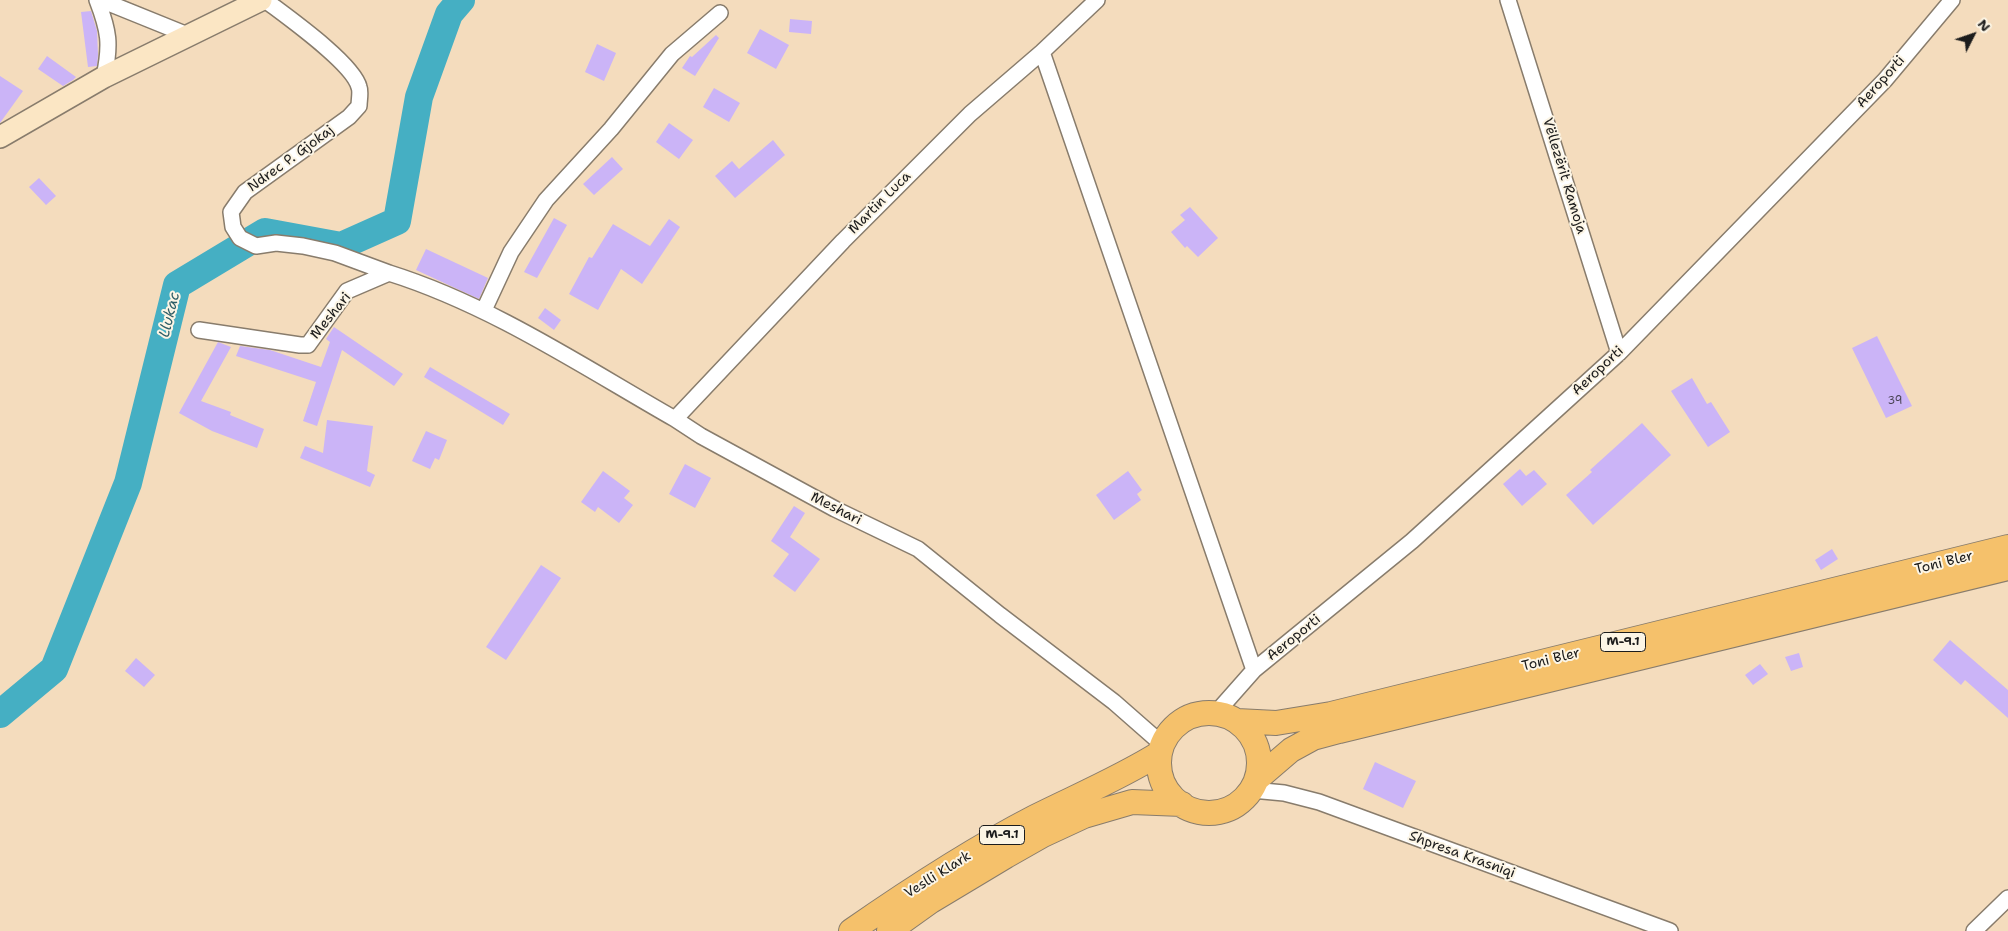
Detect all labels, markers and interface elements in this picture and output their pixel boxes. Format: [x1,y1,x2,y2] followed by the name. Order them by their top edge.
[1948,10,1998,60] north arrow
[1974,15,1995,35] text: N
[1853,52,1909,112] street label: Aeroporti
[1538,116,1590,236] street label: Vëllezërit Ramoja
[245,122,337,196] street label: Ndrec P. Gjokaj
[845,168,915,238] street label: Martin Luca
[307,289,355,343] street label: Meshari
[156,290,184,340] water label: Llukac
[1569,343,1627,399] street label: Aeroporti
[1888,394,1902,408] house number: 39
[808,489,864,529] street label: Meshari
[1913,548,1975,578] street label: Toni Bler
[1264,611,1324,665] street label: Aeroporti
[1600,632,1646,652] road number: M-9.1
[1520,645,1582,675] street label: Toni Bler
[980,826,1024,844] road number: M-9.1
[1407,828,1517,882] street label: Shpresa Krasniqi
[902,848,974,902] street label: Veslli Klark

